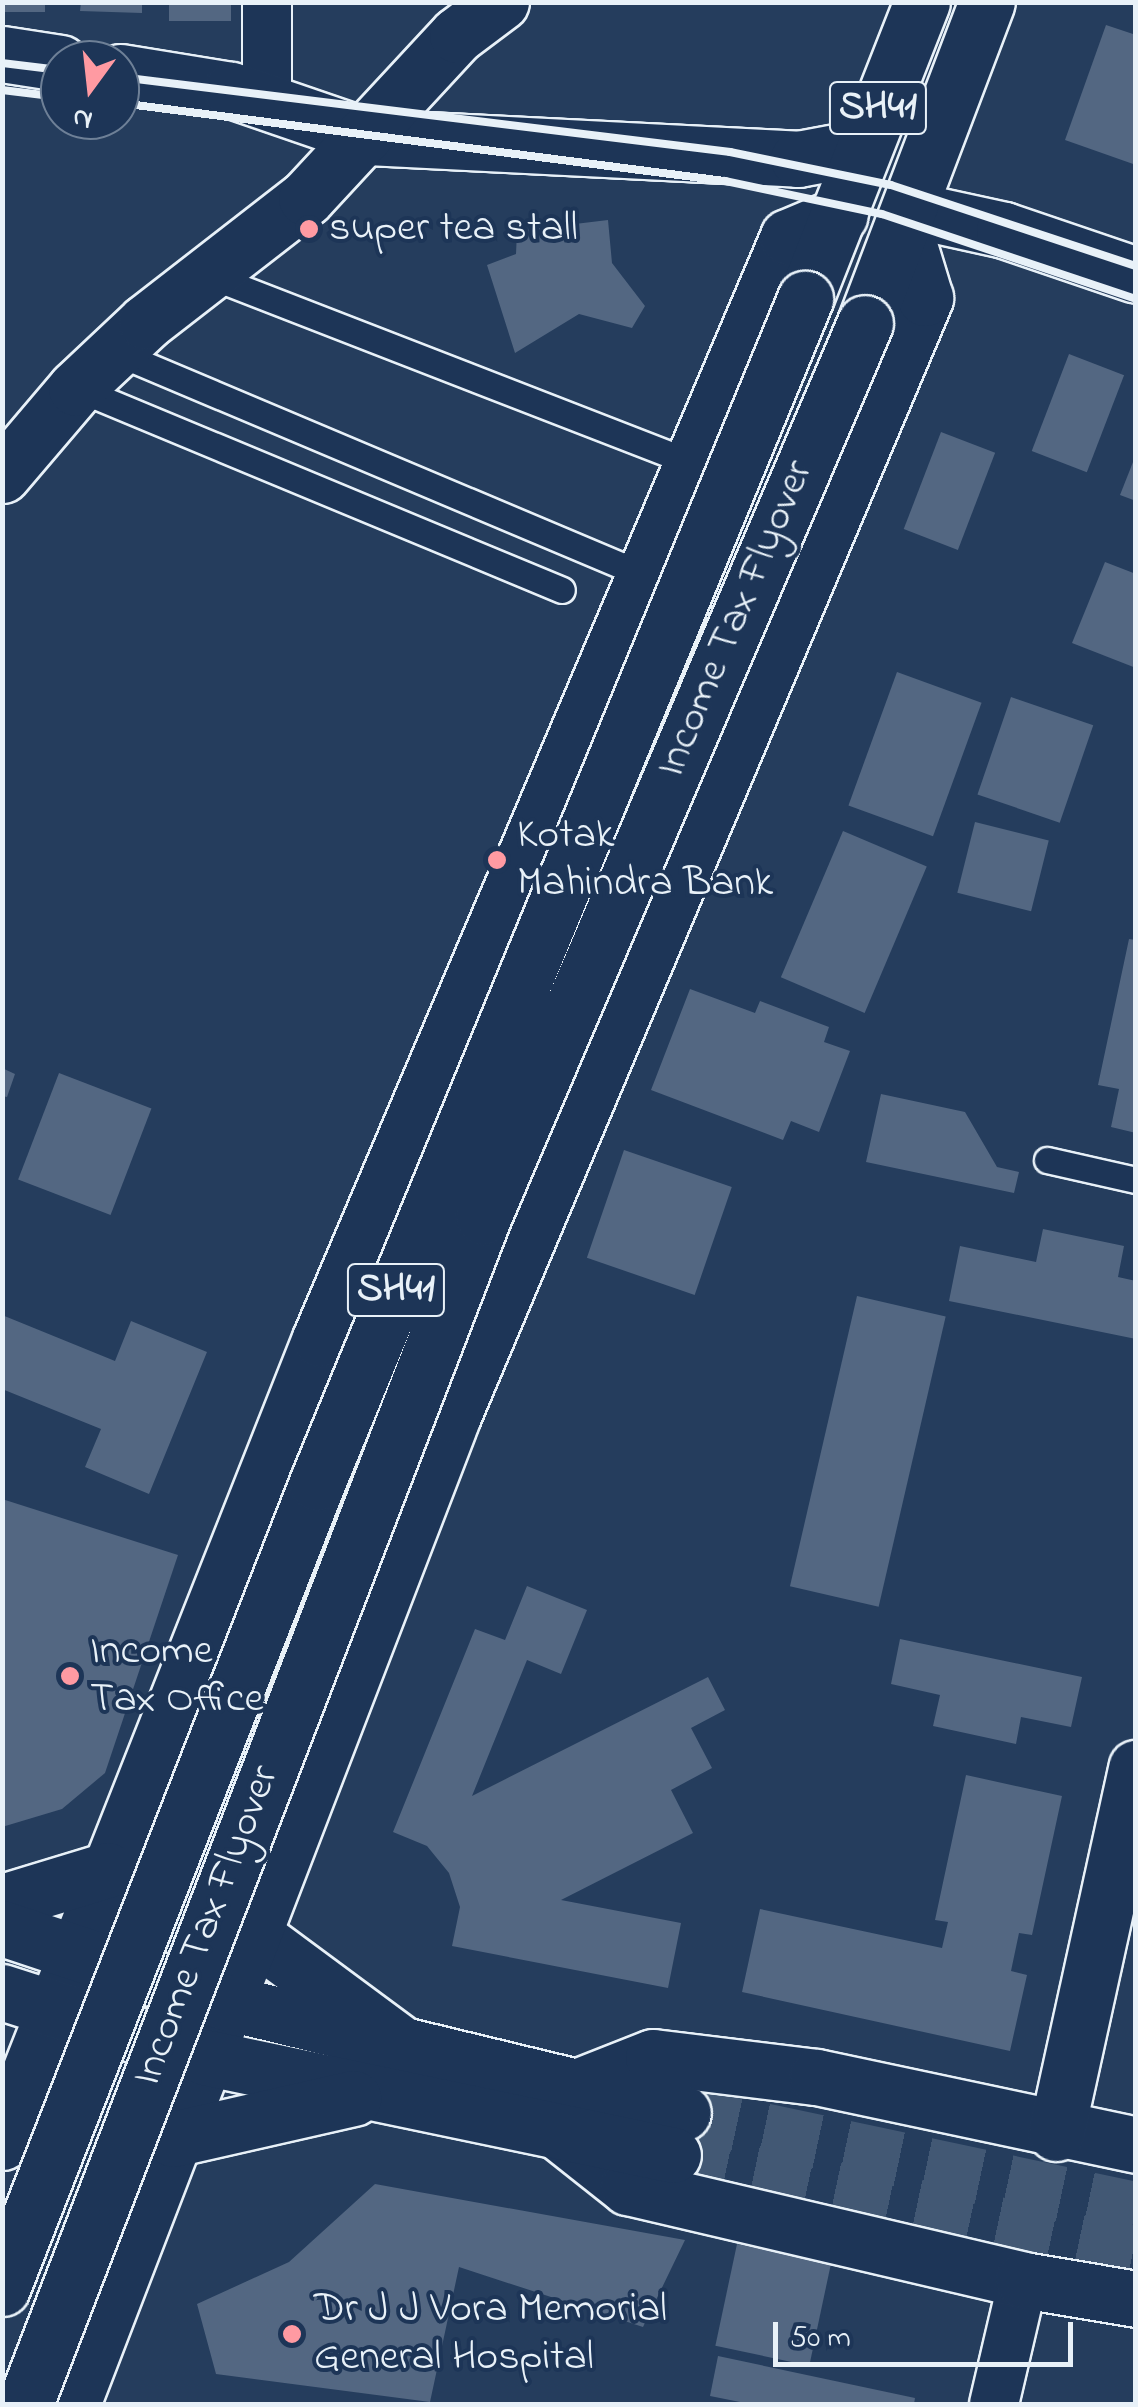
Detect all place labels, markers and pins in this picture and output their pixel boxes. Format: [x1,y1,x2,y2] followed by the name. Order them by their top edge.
[329,204,578,254] place label: super tea stall
[298,218,320,240] marker: super tea stall
[517,811,773,909] place label: Kotak Mahindra Bank
[486,849,508,871] marker: Kotak Mahindra Bank
[90,1627,263,1725] place label: Income Tax Office
[59,1665,81,1687] marker: Income Tax Office
[314,2285,667,2384] place label: Dr J J Vora Memorial General Hospital
[279,2321,305,2347] marker: Dr J J Vora Memorial General Hospital

